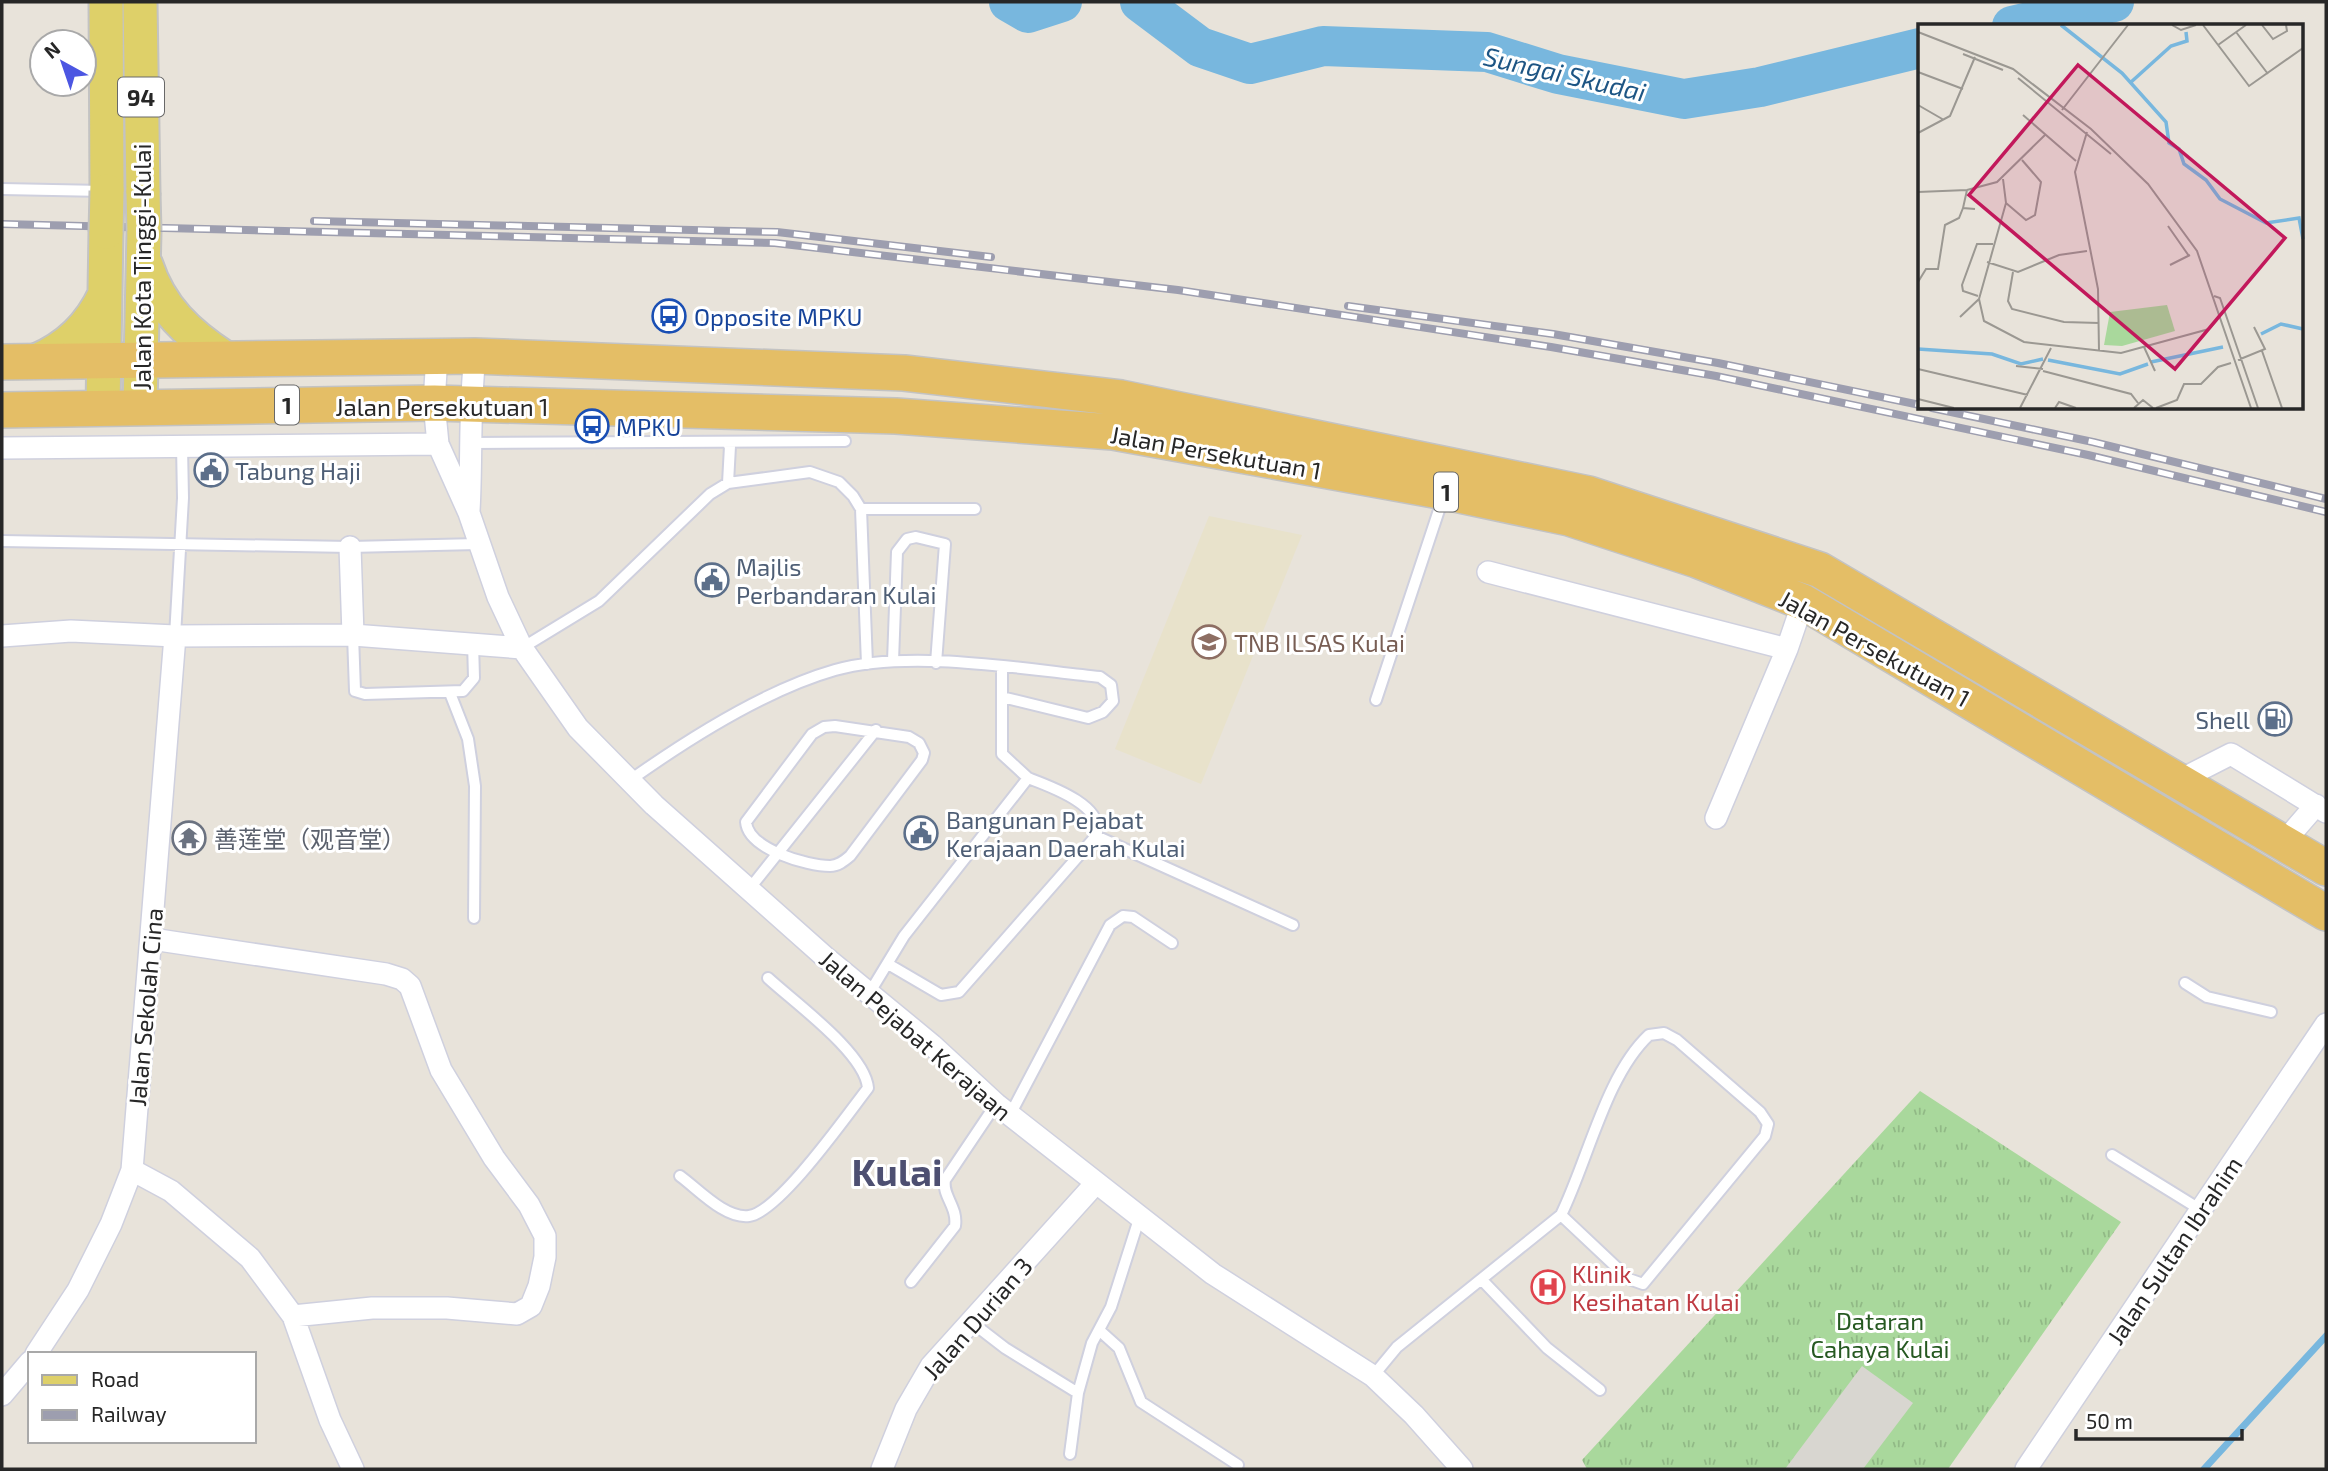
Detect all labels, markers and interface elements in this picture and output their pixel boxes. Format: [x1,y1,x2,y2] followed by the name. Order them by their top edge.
[1918,24,2304,410] inset map
[28,28,98,98] north arrow
[39,36,64,63] text: N
[1481,39,1649,107] water label: Sungai Skudai
[118,78,164,116] road number: 94
[127,144,156,390] street label: Jalan Kota Tinggi-Kulai
[650,297,688,335] bus stop icon: Opposite MPKU
[694,302,862,331] place label: Opposite MPKU
[275,386,299,424] road number: 1
[335,392,549,421] street label: Jalan Persekutuan 1
[573,407,611,445] bus stop icon: MPKU
[616,412,681,441] place label: MPKU
[1108,419,1324,485] street label: Jalan Persekutuan 1
[192,451,230,489] public building icon: Tabung Haji
[235,456,361,485] place label: Tabung Haji
[1434,472,1458,512] road number: 1
[736,552,936,609] place label: Majlis Perbandaran Kulai
[693,561,731,599] public building icon: Majlis Perbandaran Kulai
[1775,584,1975,712] street label: Jalan Persekutuan 1
[1190,623,1228,661] school or university icon: TNB ILSAS Kulai
[1234,628,1405,657] place label: TNB ILSAS Kulai
[2256,700,2294,738] fuel station icon: Shell
[2195,705,2250,734] place label: Shell
[946,805,1185,862] place label: Bangunan Pejabat Kerajaan Daerah Kulai
[902,814,940,852] public building icon: Bangunan Pejabat Kerajaan Daerah Kulai
[170,819,208,857] temple icon: 善莲堂（观音堂）
[214,824,406,853] place label: 善莲堂（观音堂）
[122,907,168,1107] street label: Jalan Sekolah Cina
[814,944,1018,1126] street label: Jalan Pejabat Kerajaan
[851,1148,943,1194] district label: Kulai
[2100,1151,2248,1349] street label: Jalan Sultan Ibrahim
[916,1251,1038,1385] street label: Jalan Durian 3
[1572,1259,1740,1316] place label: Klinik Kesihatan Kulai
[1529,1268,1567,1306] hospital icon: Klinik Kesihatan Kulai
[1810,1306,1950,1363] park label: Dataran Cahaya Kulai
[28,1352,256,1443] legend
[91,1366,139,1391] text: Road
[2076,1398,2242,1442] scale bar
[91,1401,167,1426] text: Railway
[2086,1408,2133,1433] text: 50 m

